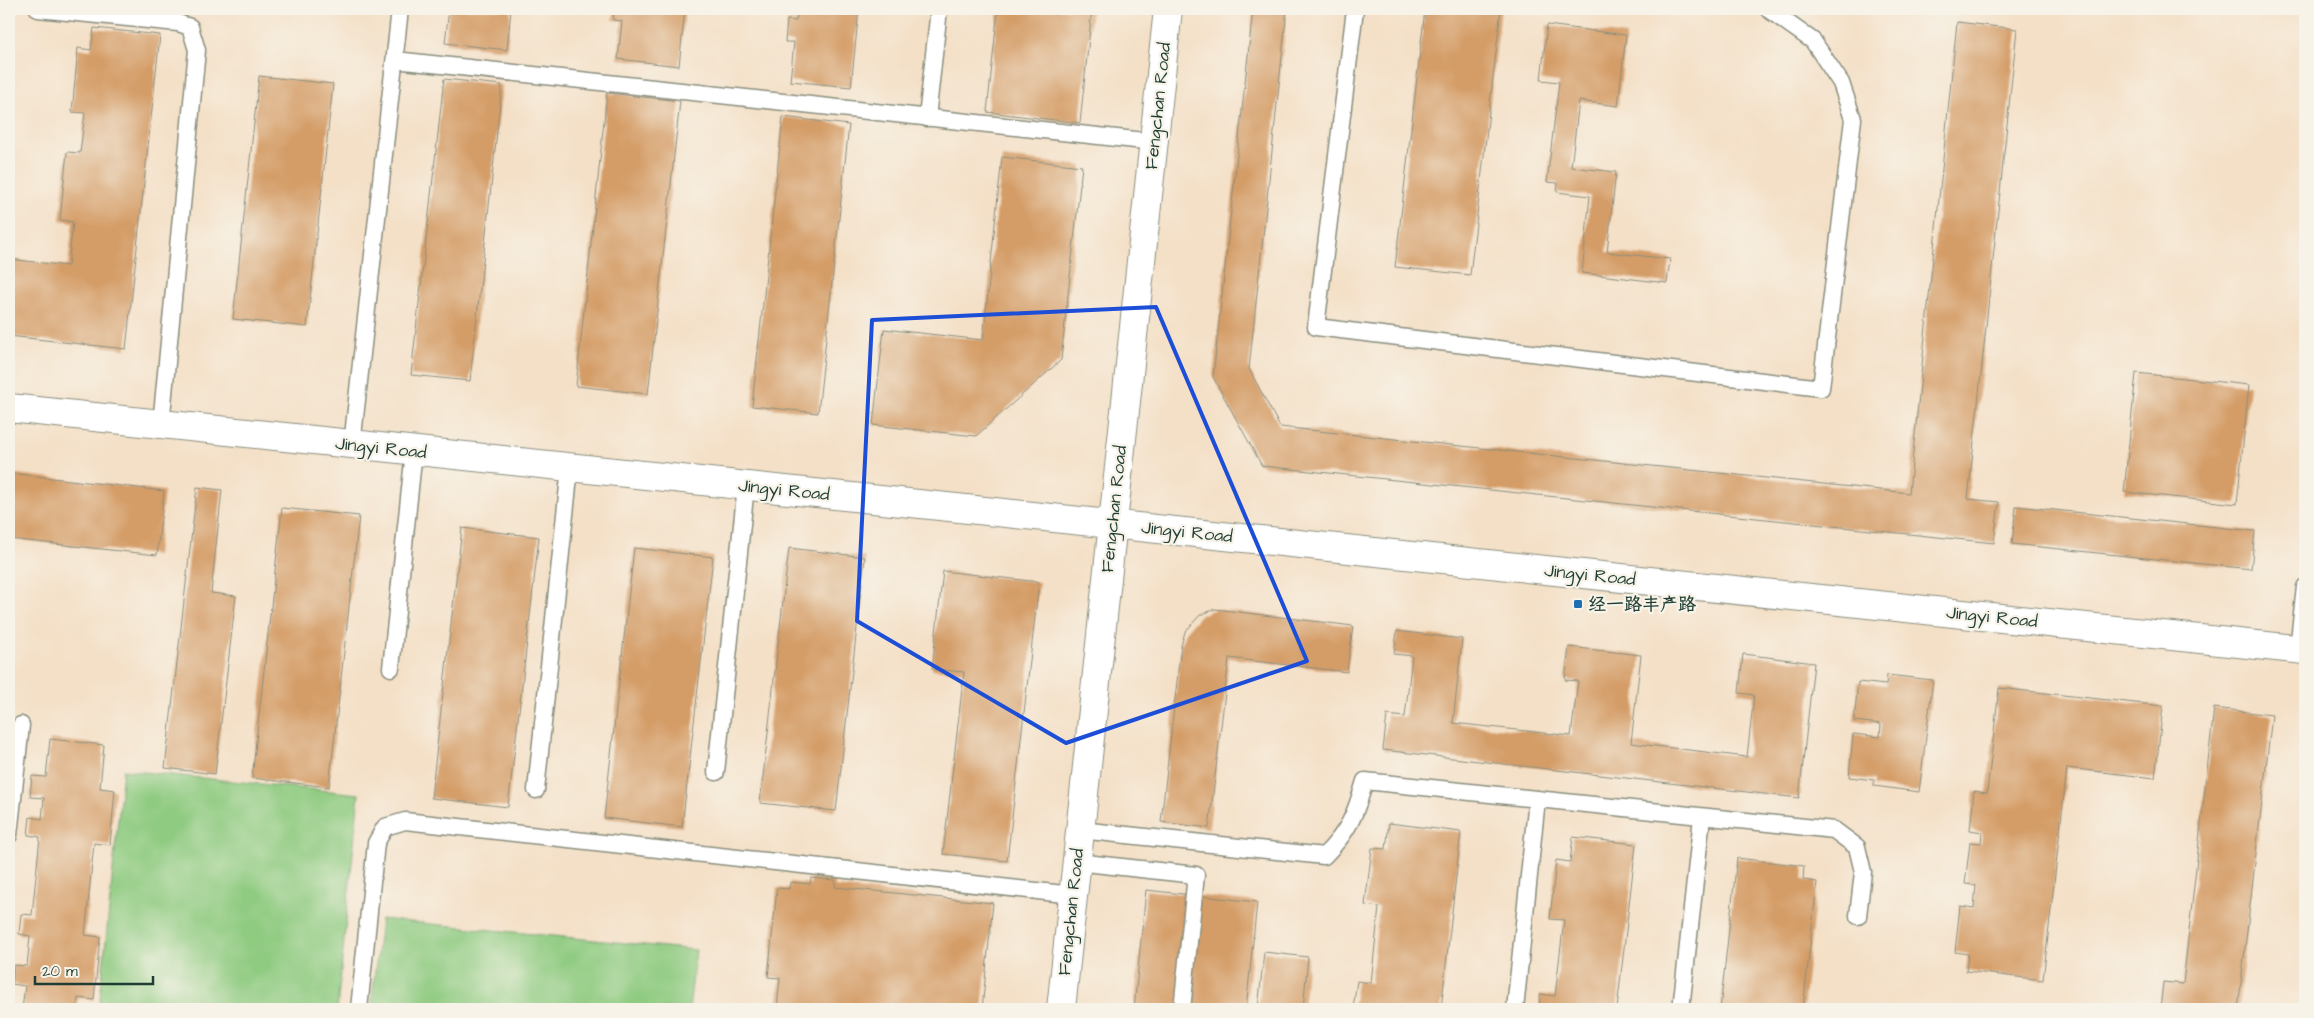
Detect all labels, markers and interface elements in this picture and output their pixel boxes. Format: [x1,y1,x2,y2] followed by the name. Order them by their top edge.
[1139,41,1178,171] street label: Fengchan Road
[334,431,428,466] street label: Jingyi Road
[1095,444,1134,574] street label: Fengchan Road
[737,473,831,508] street label: Jingyi Road
[1140,515,1234,550] street label: Jingyi Road
[1543,558,1637,593] street label: Jingyi Road
[1588,592,1696,617] place label: 经一路丰产路
[1572,598,1584,610] marker: 经一路丰产路
[1945,600,2039,635] street label: Jingyi Road
[1052,847,1091,977] street label: Fengchan Road
[35,953,152,985] scale bar
[42,961,78,982] text: 20 m

